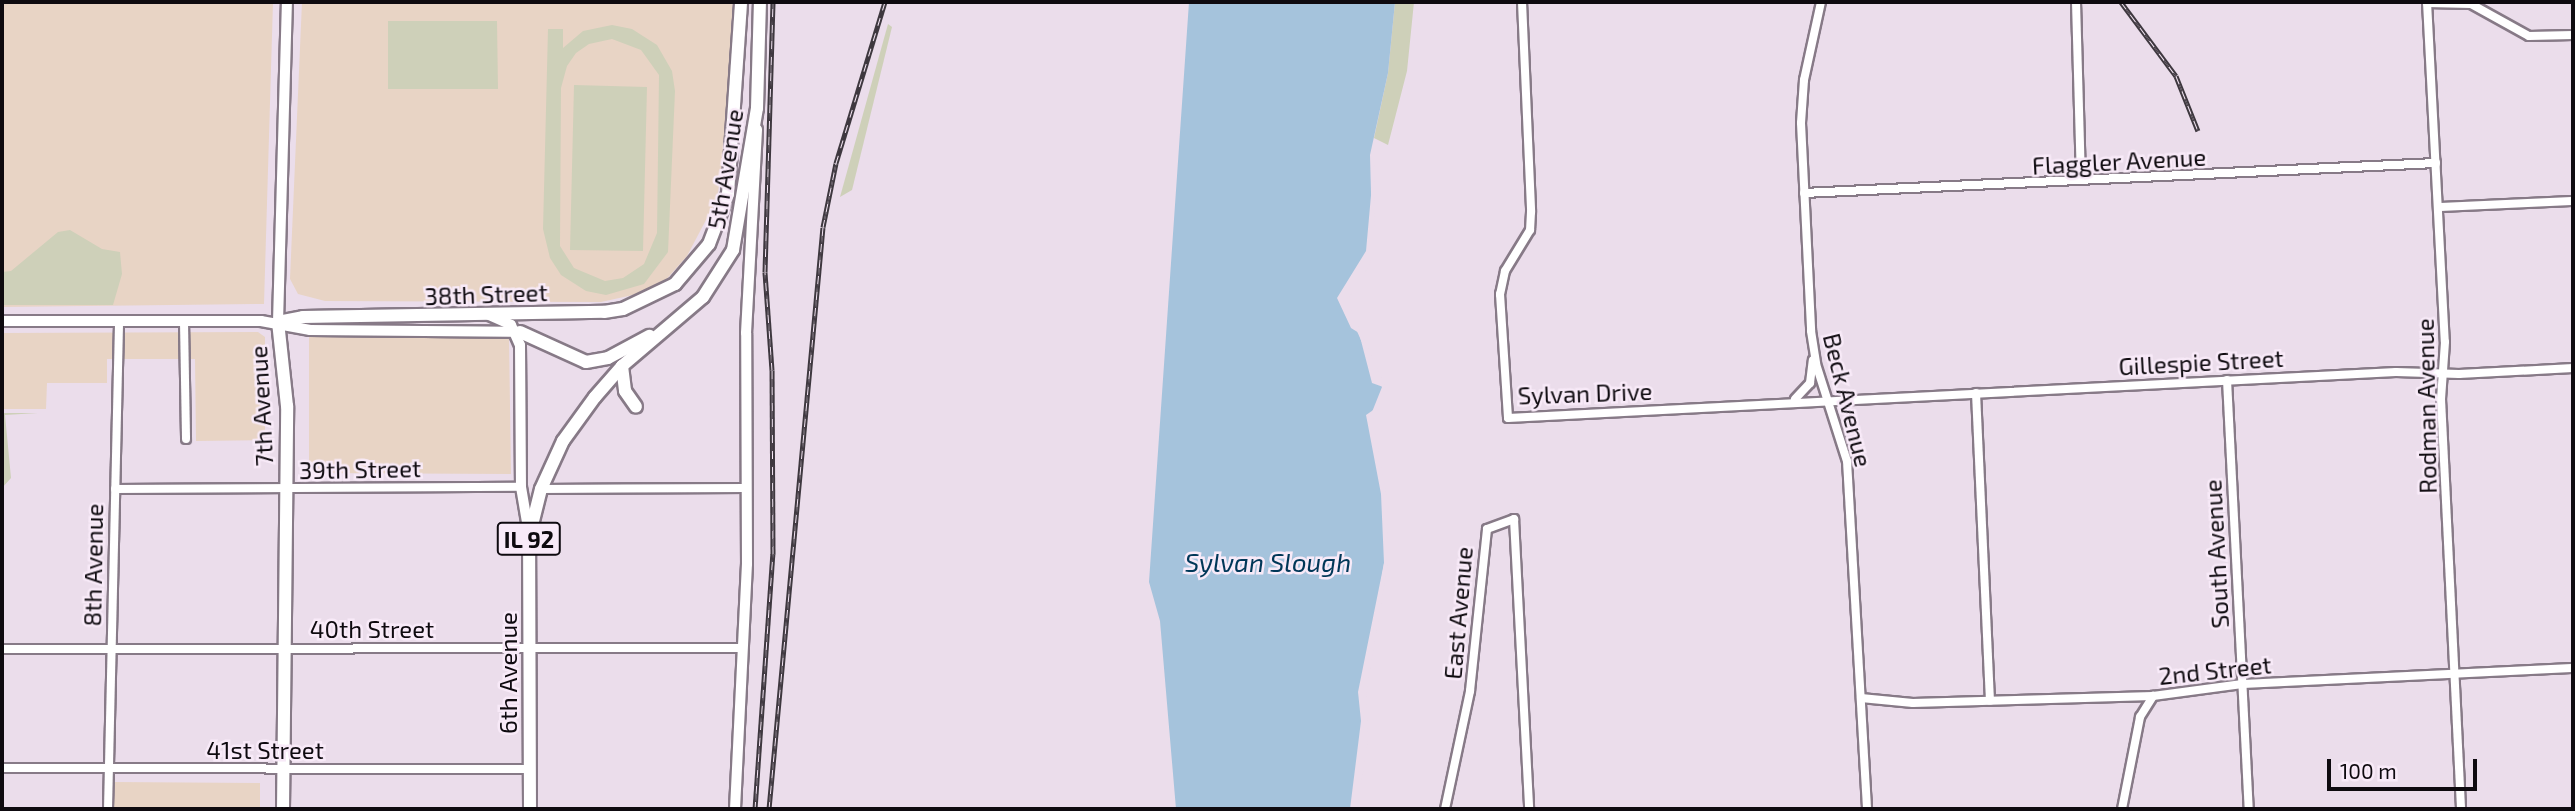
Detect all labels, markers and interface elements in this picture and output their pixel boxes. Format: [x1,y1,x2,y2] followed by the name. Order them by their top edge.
[701,107,749,231] street label: 5th Avenue
[2031,142,2207,180] street label: Flaggler Avenue
[424,277,548,311] street label: 38th Street
[2410,318,2442,494] street label: Rodman Avenue
[1817,330,1879,470] street label: Beck Avenue
[2118,343,2284,381] street label: Gillespie Street
[243,345,279,467] street label: 7th Avenue
[1517,376,1653,410] street label: Sylvan Drive
[299,454,421,484] street label: 39th Street
[2198,479,2234,629] street label: South Avenue
[78,503,108,627] street label: 8th Avenue
[496,520,562,558] road number: IL 92
[1438,545,1478,681] street label: East Avenue
[1185,546,1351,578] water label: Sylvan Slough
[494,612,522,734] street label: 6th Avenue
[310,615,434,643] street label: 40th Street
[2157,650,2273,690] street label: 2nd Street
[206,736,324,764] street label: 41st Street
[2330,744,2480,788] scale bar
[2340,758,2397,783] text: 100 m

